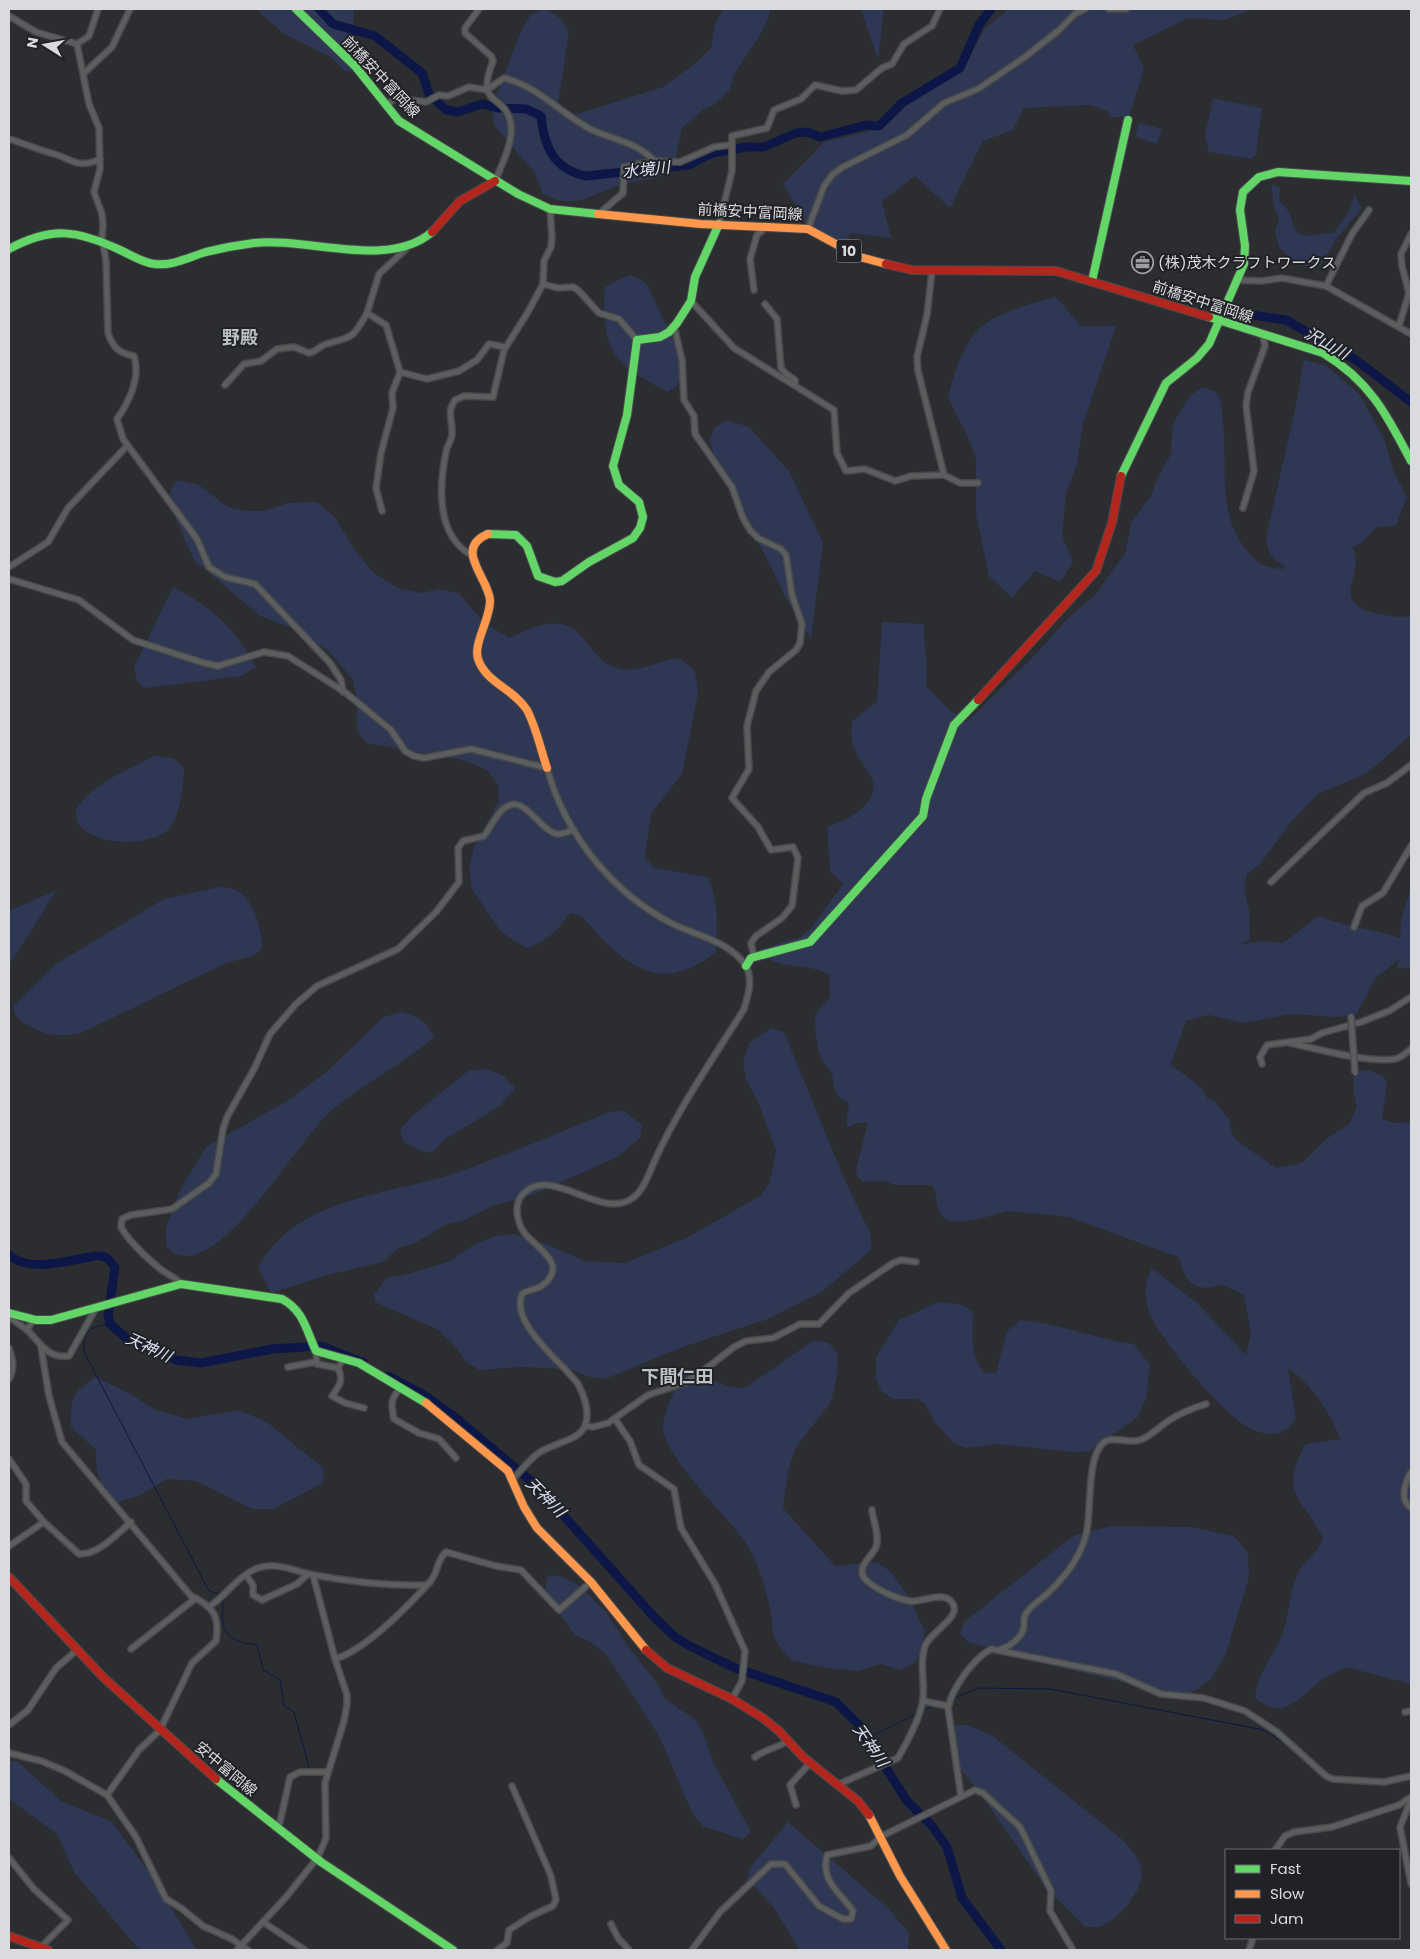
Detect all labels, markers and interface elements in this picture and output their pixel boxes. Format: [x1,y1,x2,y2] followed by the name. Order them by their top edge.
[20,20,70,70] north arrow
[338,31,425,122] street label: 前橋安中富岡線
[21,35,43,50] text: N
[621,155,673,183] water label: 水境川
[697,198,803,225] street label: 前橋安中富岡線
[836,240,862,262] road number: 10
[1130,251,1154,275] office icon: (株)茂木クラフトワークス
[1158,252,1336,273] place label: (株)茂木クラフトワークス
[1150,275,1256,328] street label: 前橋安中富岡線
[1300,322,1355,366] water label: 沢山川
[222,325,258,350] district label: 野殿
[122,1327,177,1369] water label: 天神川
[641,1364,713,1389] district label: 下間仁田
[521,1472,572,1524] water label: 天神川
[847,1719,895,1773] water label: 天神川
[191,1736,262,1801] street label: 安中富岡線
[1225,1849,1400,1939] legend
[1270,1858,1301,1879] text: Fast
[1270,1883,1305,1904] text: Slow
[1270,1908,1304,1929] text: Jam

